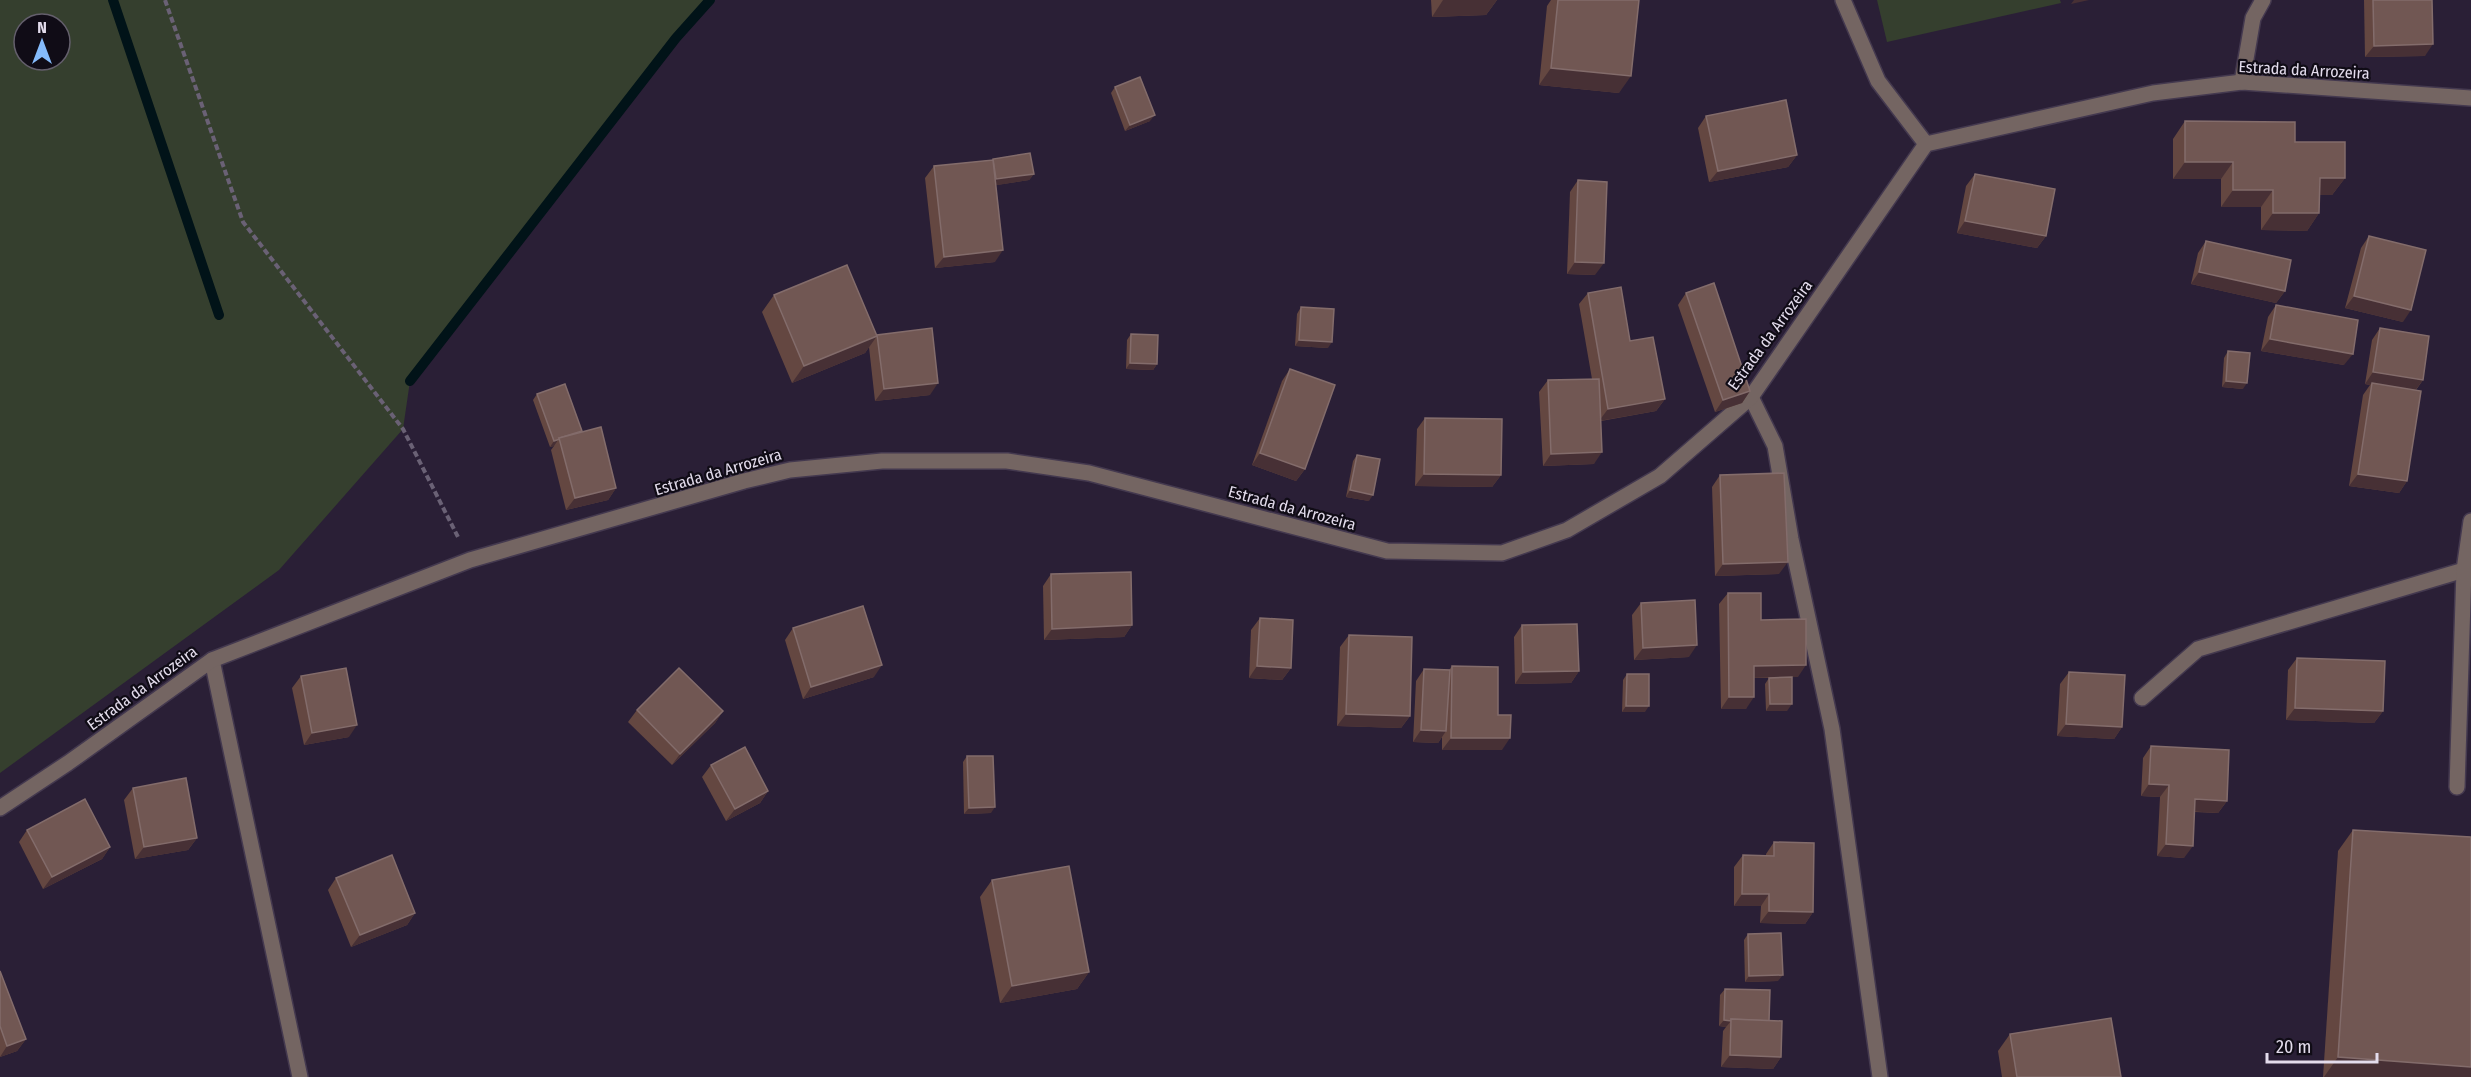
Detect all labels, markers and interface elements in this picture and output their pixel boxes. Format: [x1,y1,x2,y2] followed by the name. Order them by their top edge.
[12,12,72,72] north arrow
[37,18,47,37] text: N
[2238,57,2370,83] street label: Estrada da Arrozeira
[1724,276,1816,394] street label: Estrada da Arrozeira
[652,445,784,499] street label: Estrada da Arrozeira
[1226,482,1358,534] street label: Estrada da Arrozeira
[83,642,201,734] street label: Estrada da Arrozeira
[2267,1026,2376,1064] scale bar
[2276,1036,2311,1058] text: 20 m

